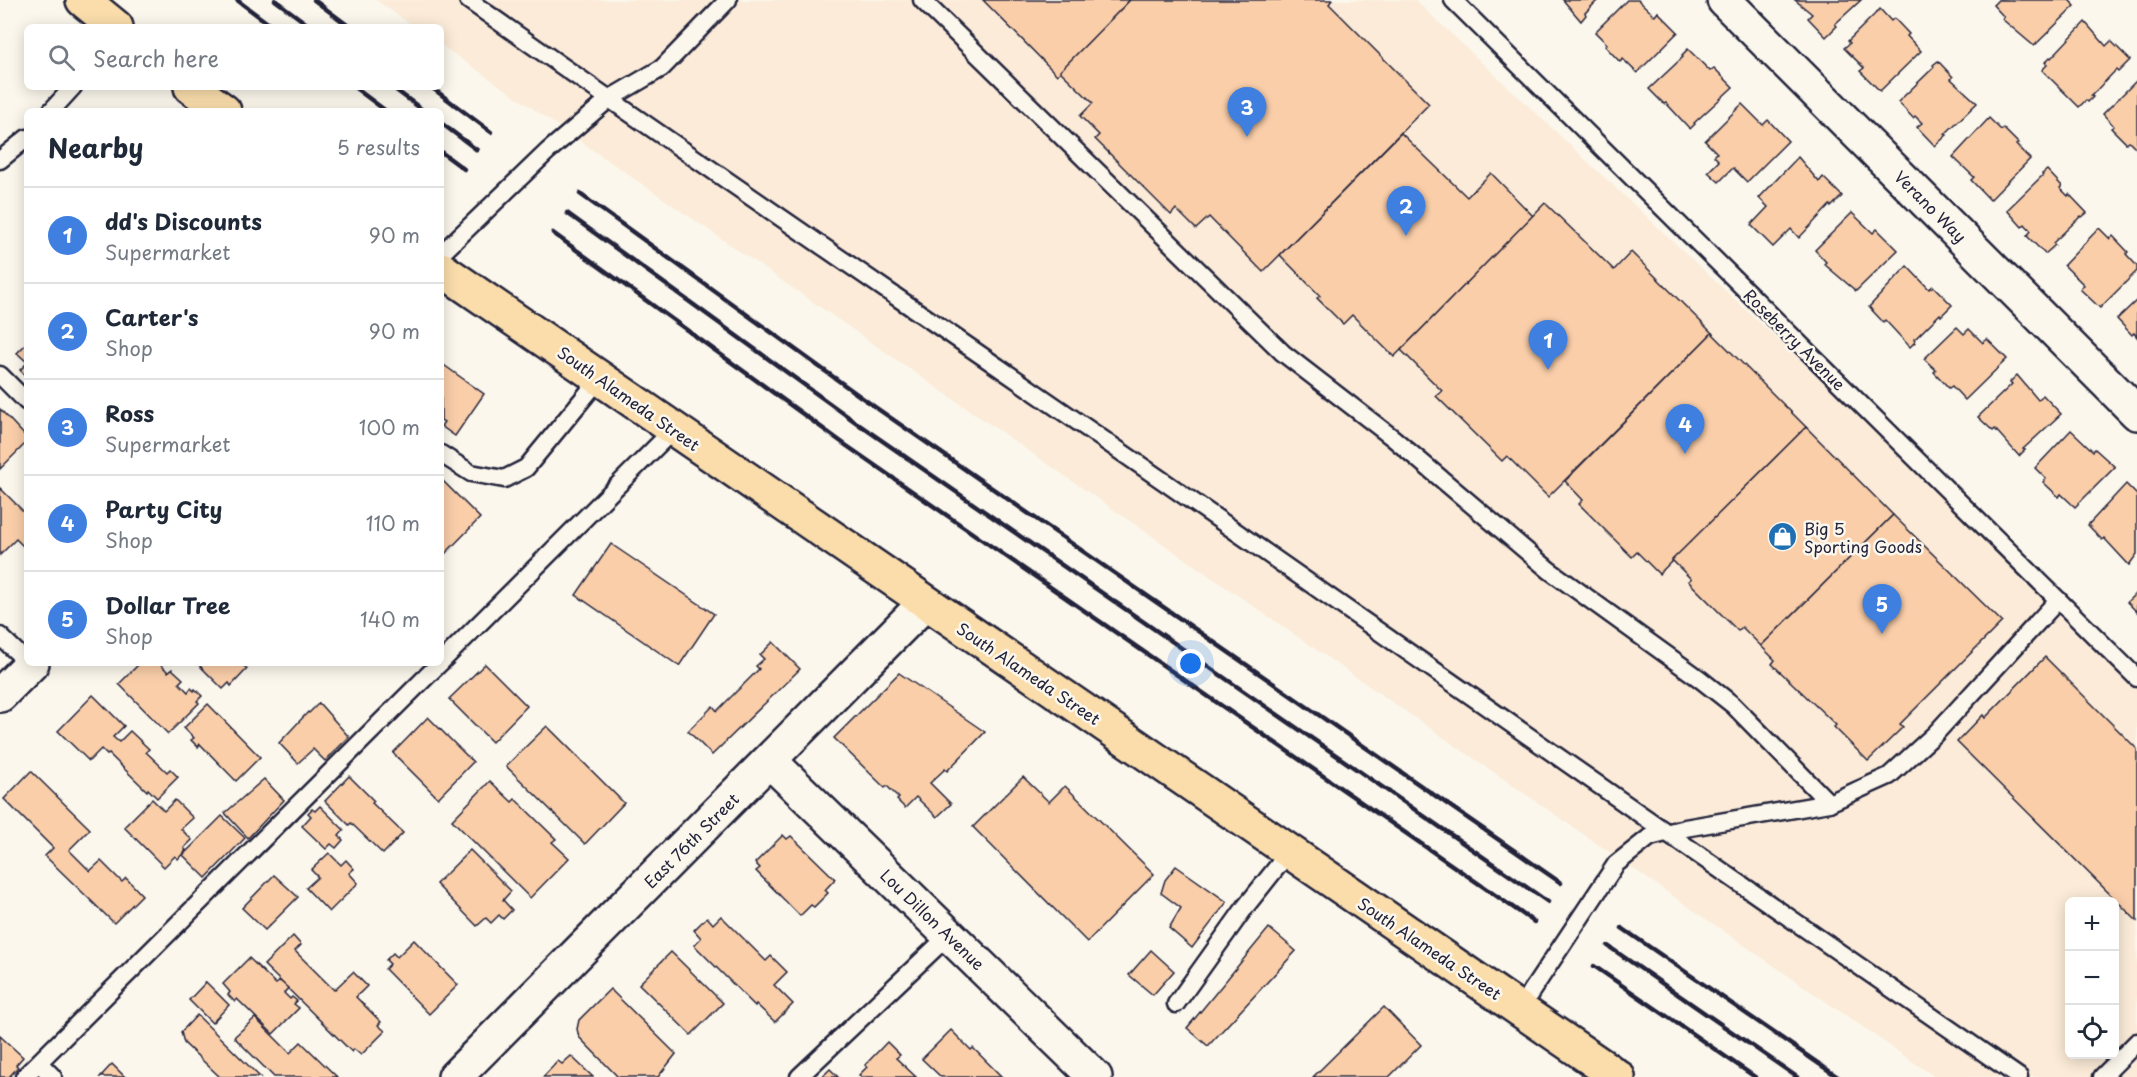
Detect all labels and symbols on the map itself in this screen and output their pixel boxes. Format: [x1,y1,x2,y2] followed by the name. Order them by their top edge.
[1228,88,1266,137] pin: 3
[1890,165,1972,247] street label: Verano Way
[1386,186,1426,236] pin: 2
[1739,283,1851,395] street label: Roseberry Avenue
[1528,320,1568,370] pin: 1
[553,340,705,456] street label: South Alameda Street
[1666,404,1704,454] pin: 4
[1804,516,1922,558] place label: Big 5 Sporting Goods
[1767,521,1799,553] shop icon: Big 5 Sporting Goods
[1862,584,1902,634] pin: 5
[952,616,1106,730] street label: South Alameda Street
[1176,649,1205,678] your location
[638,787,744,893] street label: East 76th Street
[876,863,991,975] street label: Lou Dillon Avenue
[1353,891,1507,1005] street label: South Alameda Street

